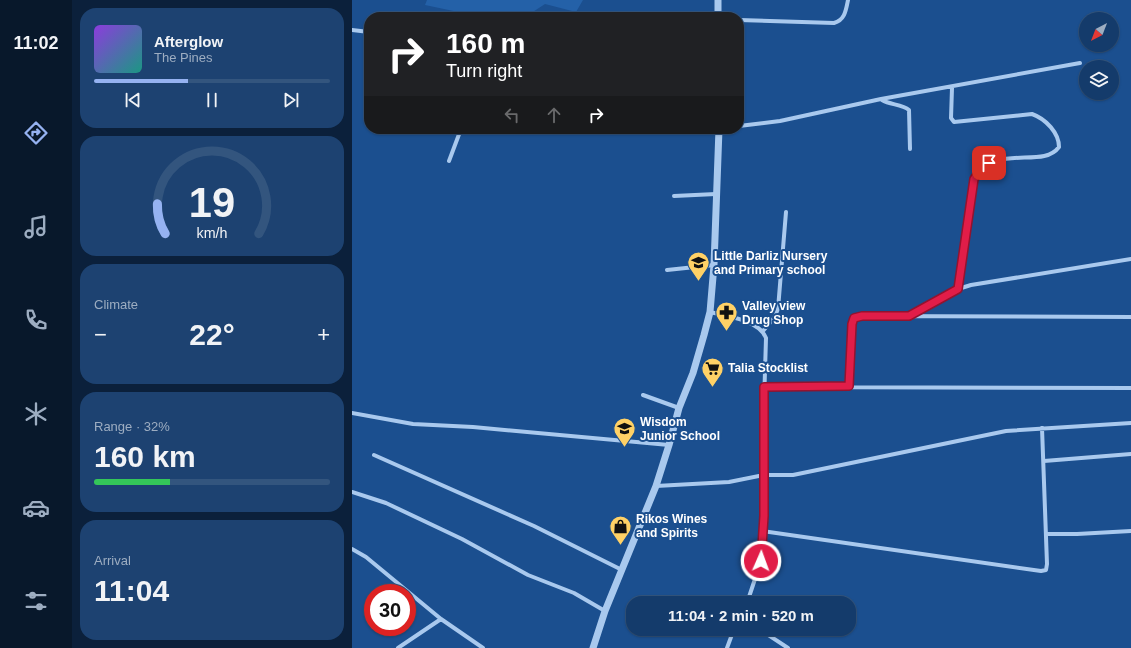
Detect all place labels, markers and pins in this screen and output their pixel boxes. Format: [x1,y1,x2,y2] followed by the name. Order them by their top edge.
[972,146,1006,180] pin
[714,249,828,277] place label: Little Darliz Nursery and Primary school
[686,250,712,283] school or university icon: Little Darliz Nursery and Primary school
[742,299,806,327] place label: Valley view Drug Shop
[713,300,739,333] pharmacy icon: Valley view Drug Shop
[700,355,726,388] supermarket icon: Talia Stocklist
[728,361,808,375] place label: Talia Stocklist
[640,415,720,443] place label: Wisdom Junior School
[611,416,637,449] school or university icon: Wisdom Junior School
[636,512,708,540] place label: Rikos Wines and Spirits
[608,513,634,546] shop icon: Rikos Wines and Spirits

